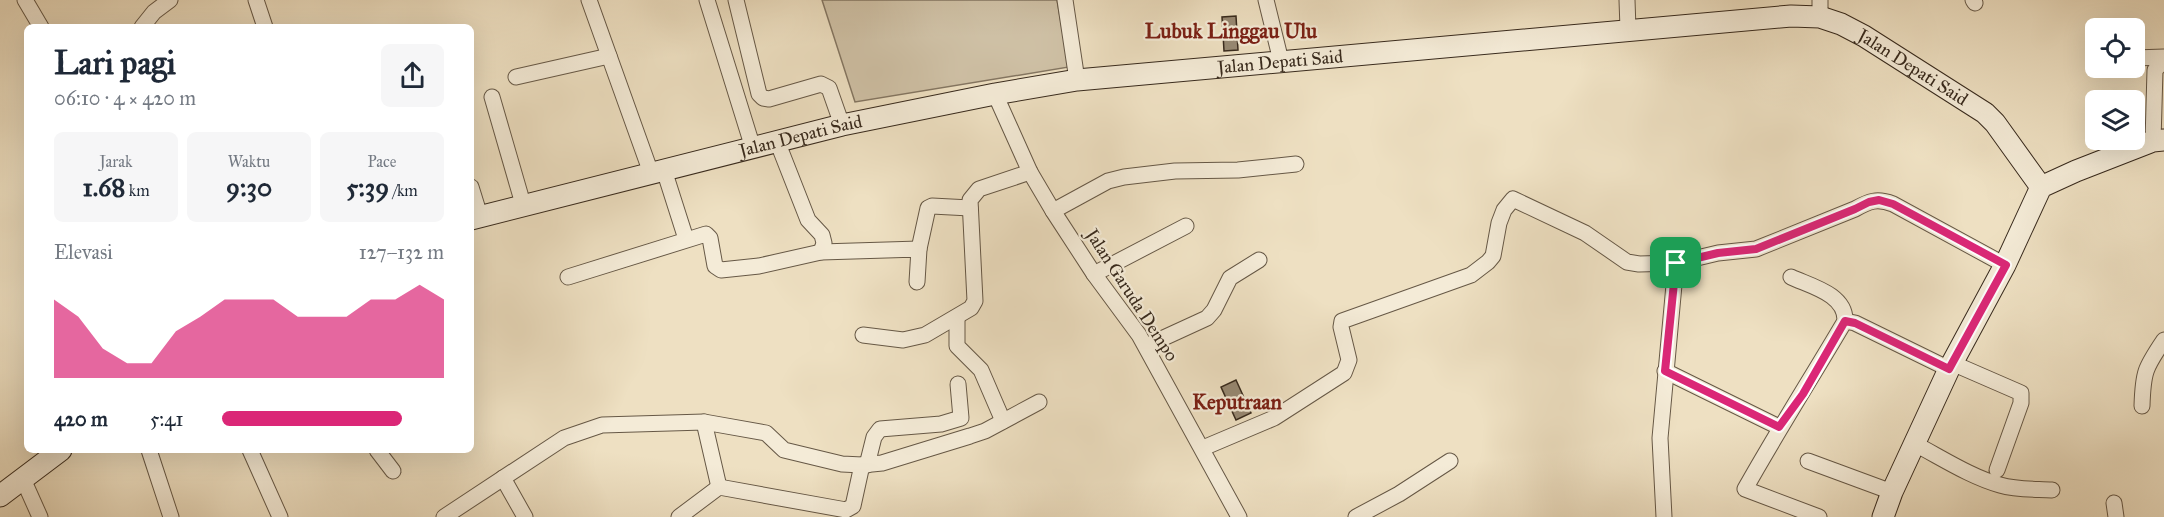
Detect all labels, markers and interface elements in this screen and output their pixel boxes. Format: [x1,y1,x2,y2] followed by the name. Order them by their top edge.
[1145,18,1318,44] district label: Lubuk Linggau Ulu
[2085,18,2145,150] map controls
[2085,18,2145,78] button: locate
[1852,23,1972,110] street label: Jalan Depati Said
[54,43,176,83] text: Lari pagi
[381,44,444,107] button: share
[1214,45,1344,80] street label: Jalan Depati Said
[54,86,196,110] text: 06:10 · 4 × 420 m
[2085,90,2145,150] button: layers
[735,110,864,163] street label: Jalan Depati Said
[99,152,133,171] text: Jarak
[228,152,270,171] text: Waktu
[367,152,397,171] text: Pace
[82,171,125,203] text: 1.68
[226,171,272,203] text: 9:30
[346,171,389,203] text: 5:39
[125,181,150,200] text: km
[389,181,418,200] text: /km
[1079,223,1183,366] street label: Jalan Garuda Dempo
[1650,237,1701,288] pin
[54,240,113,264] text: Elevasi
[359,240,444,264] text: 127–132 m
[1659,246,1692,279] icon: arrive
[1192,389,1282,415] district label: Keputraan
[54,407,108,431] text: 420 m
[150,407,183,431] text: 5:41

